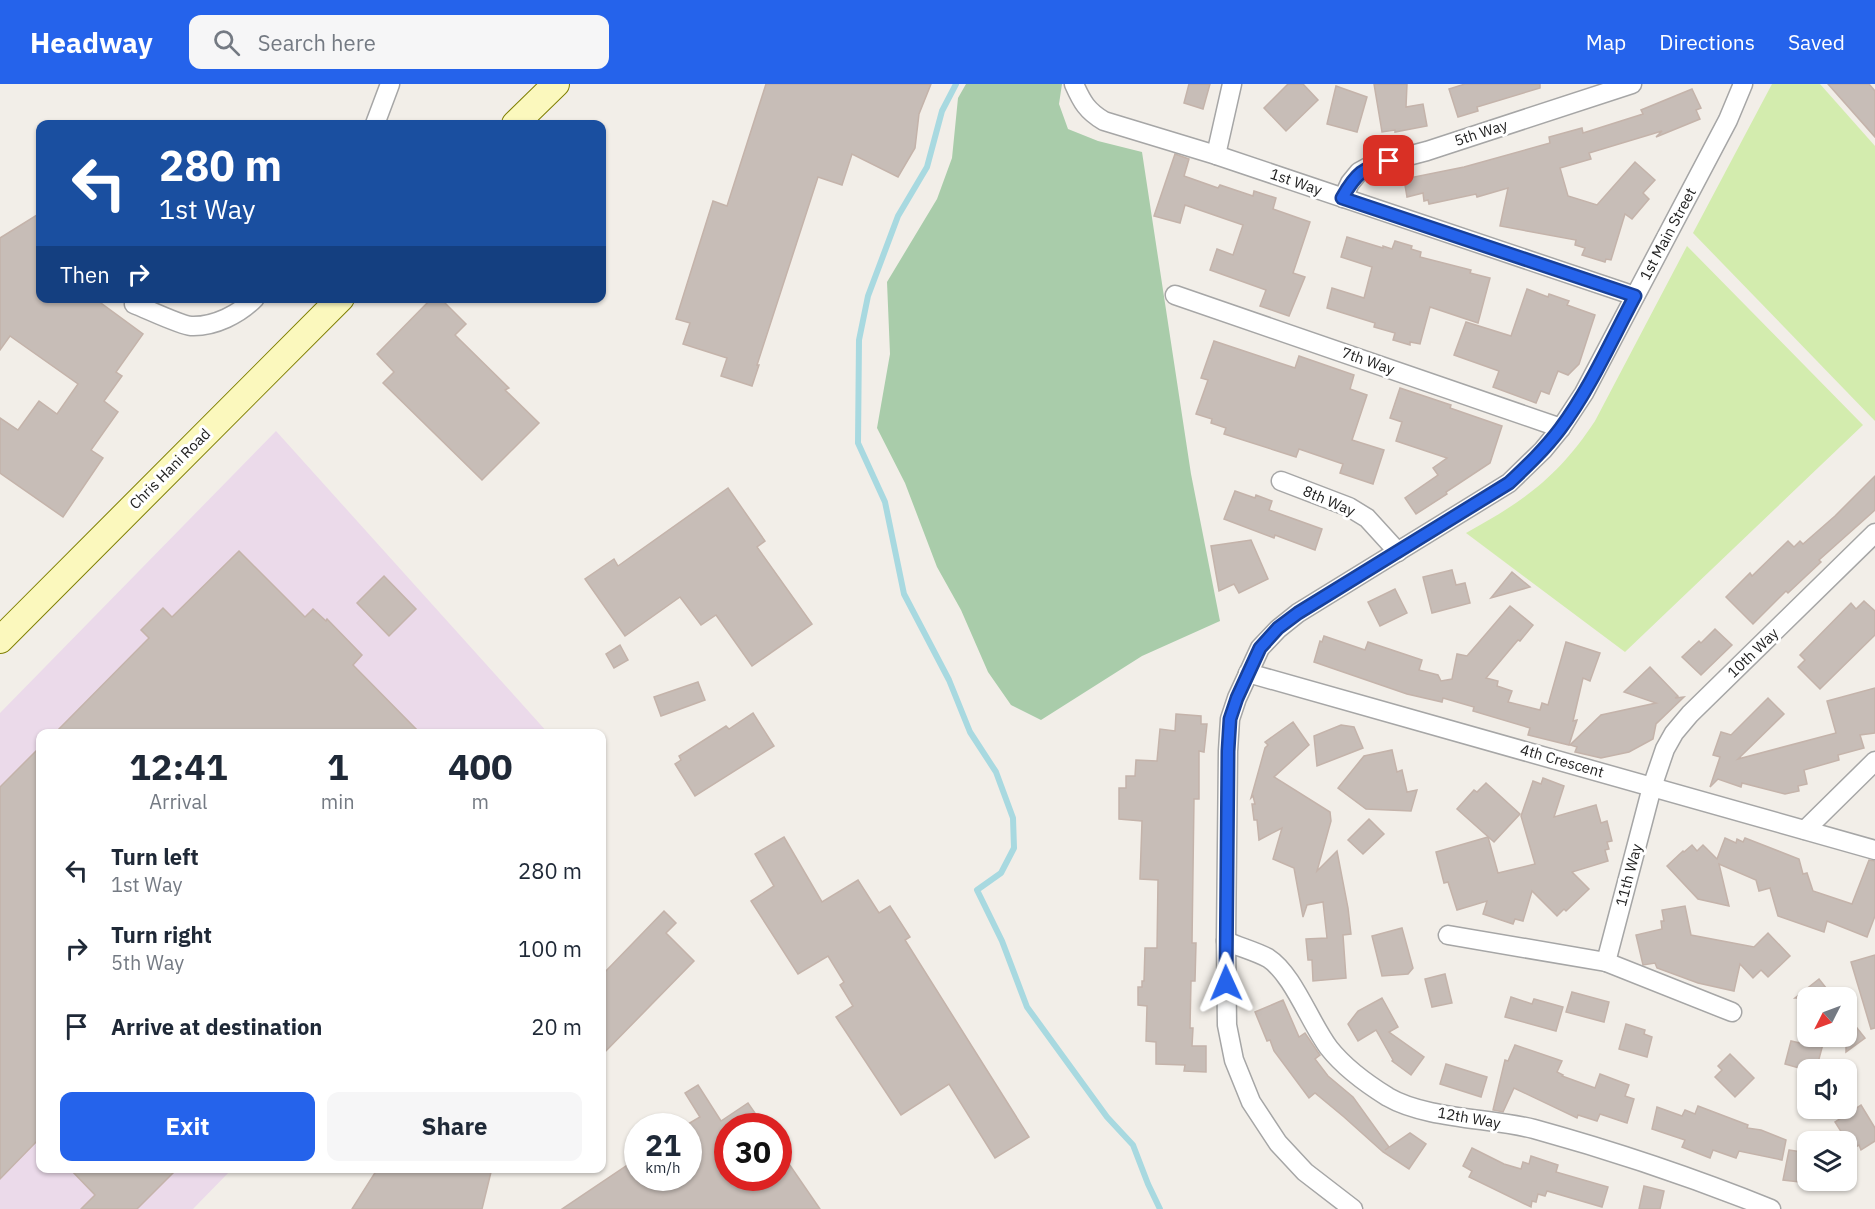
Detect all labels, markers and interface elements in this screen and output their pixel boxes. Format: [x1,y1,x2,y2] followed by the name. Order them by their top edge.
[189,15,609,69] search box
[30,24,153,61] text: Headway
[210,26,243,59] icon: search
[258,28,376,57] text: Search here
[1586,28,1626,56] text: Map
[1659,28,1755,56] text: Directions
[1788,28,1845,56] text: Saved
[1452,115,1510,150] street label: 5th Way
[1363,135,1414,186] pin
[159,138,282,193] text: 280 m
[60,144,138,222] icon: left
[1372,144,1405,177] icon: arrive
[1268,164,1325,199] street label: 1st Way
[1635,184,1700,283] street label: 1st Main Street
[159,191,256,226] text: 1st Way
[122,258,155,291] icon: right
[60,260,110,289] text: Then
[1339,343,1398,379] street label: 7th Way
[125,424,214,513] street label: Chris Hani Road
[1300,481,1359,520] street label: 8th Way
[1723,623,1783,682] street label: 10th Way
[1518,740,1606,782] street label: 4th Crescent
[129,743,228,790] text: 12:41
[327,743,349,790] text: 1
[448,743,513,790] text: 400
[149,788,208,815] text: Arrival
[321,788,355,815] text: min
[472,788,489,815] text: m
[1611,841,1646,908] street label: 11th Way
[111,842,199,871] text: Turn left
[60,854,93,887] icon: left
[518,856,582,885] text: 280 m
[111,871,183,898] text: 1st Way
[111,920,212,949] text: Turn right
[60,932,93,965] icon: right
[518,934,582,963] text: 100 m
[111,949,184,976] text: 5th Way
[1194,951,1258,1015] position arrow
[1797,987,1857,1047] north arrow
[1797,987,1857,1191] map controls
[60,1010,93,1043] icon: arrive
[111,1012,322,1041] text: Arrive at destination
[531,1012,582,1041] text: 20 m
[1797,1059,1857,1119] button: sound
[60,1092,315,1161] button: Exit
[327,1092,582,1161] button: Share
[1436,1103,1503,1133] street label: 12th Way
[714,1113,792,1191] speed limit sign: 30
[645,1125,681,1164] text: 21
[1797,1131,1857,1191] button: layers
[645,1158,681,1177] text: km/h

